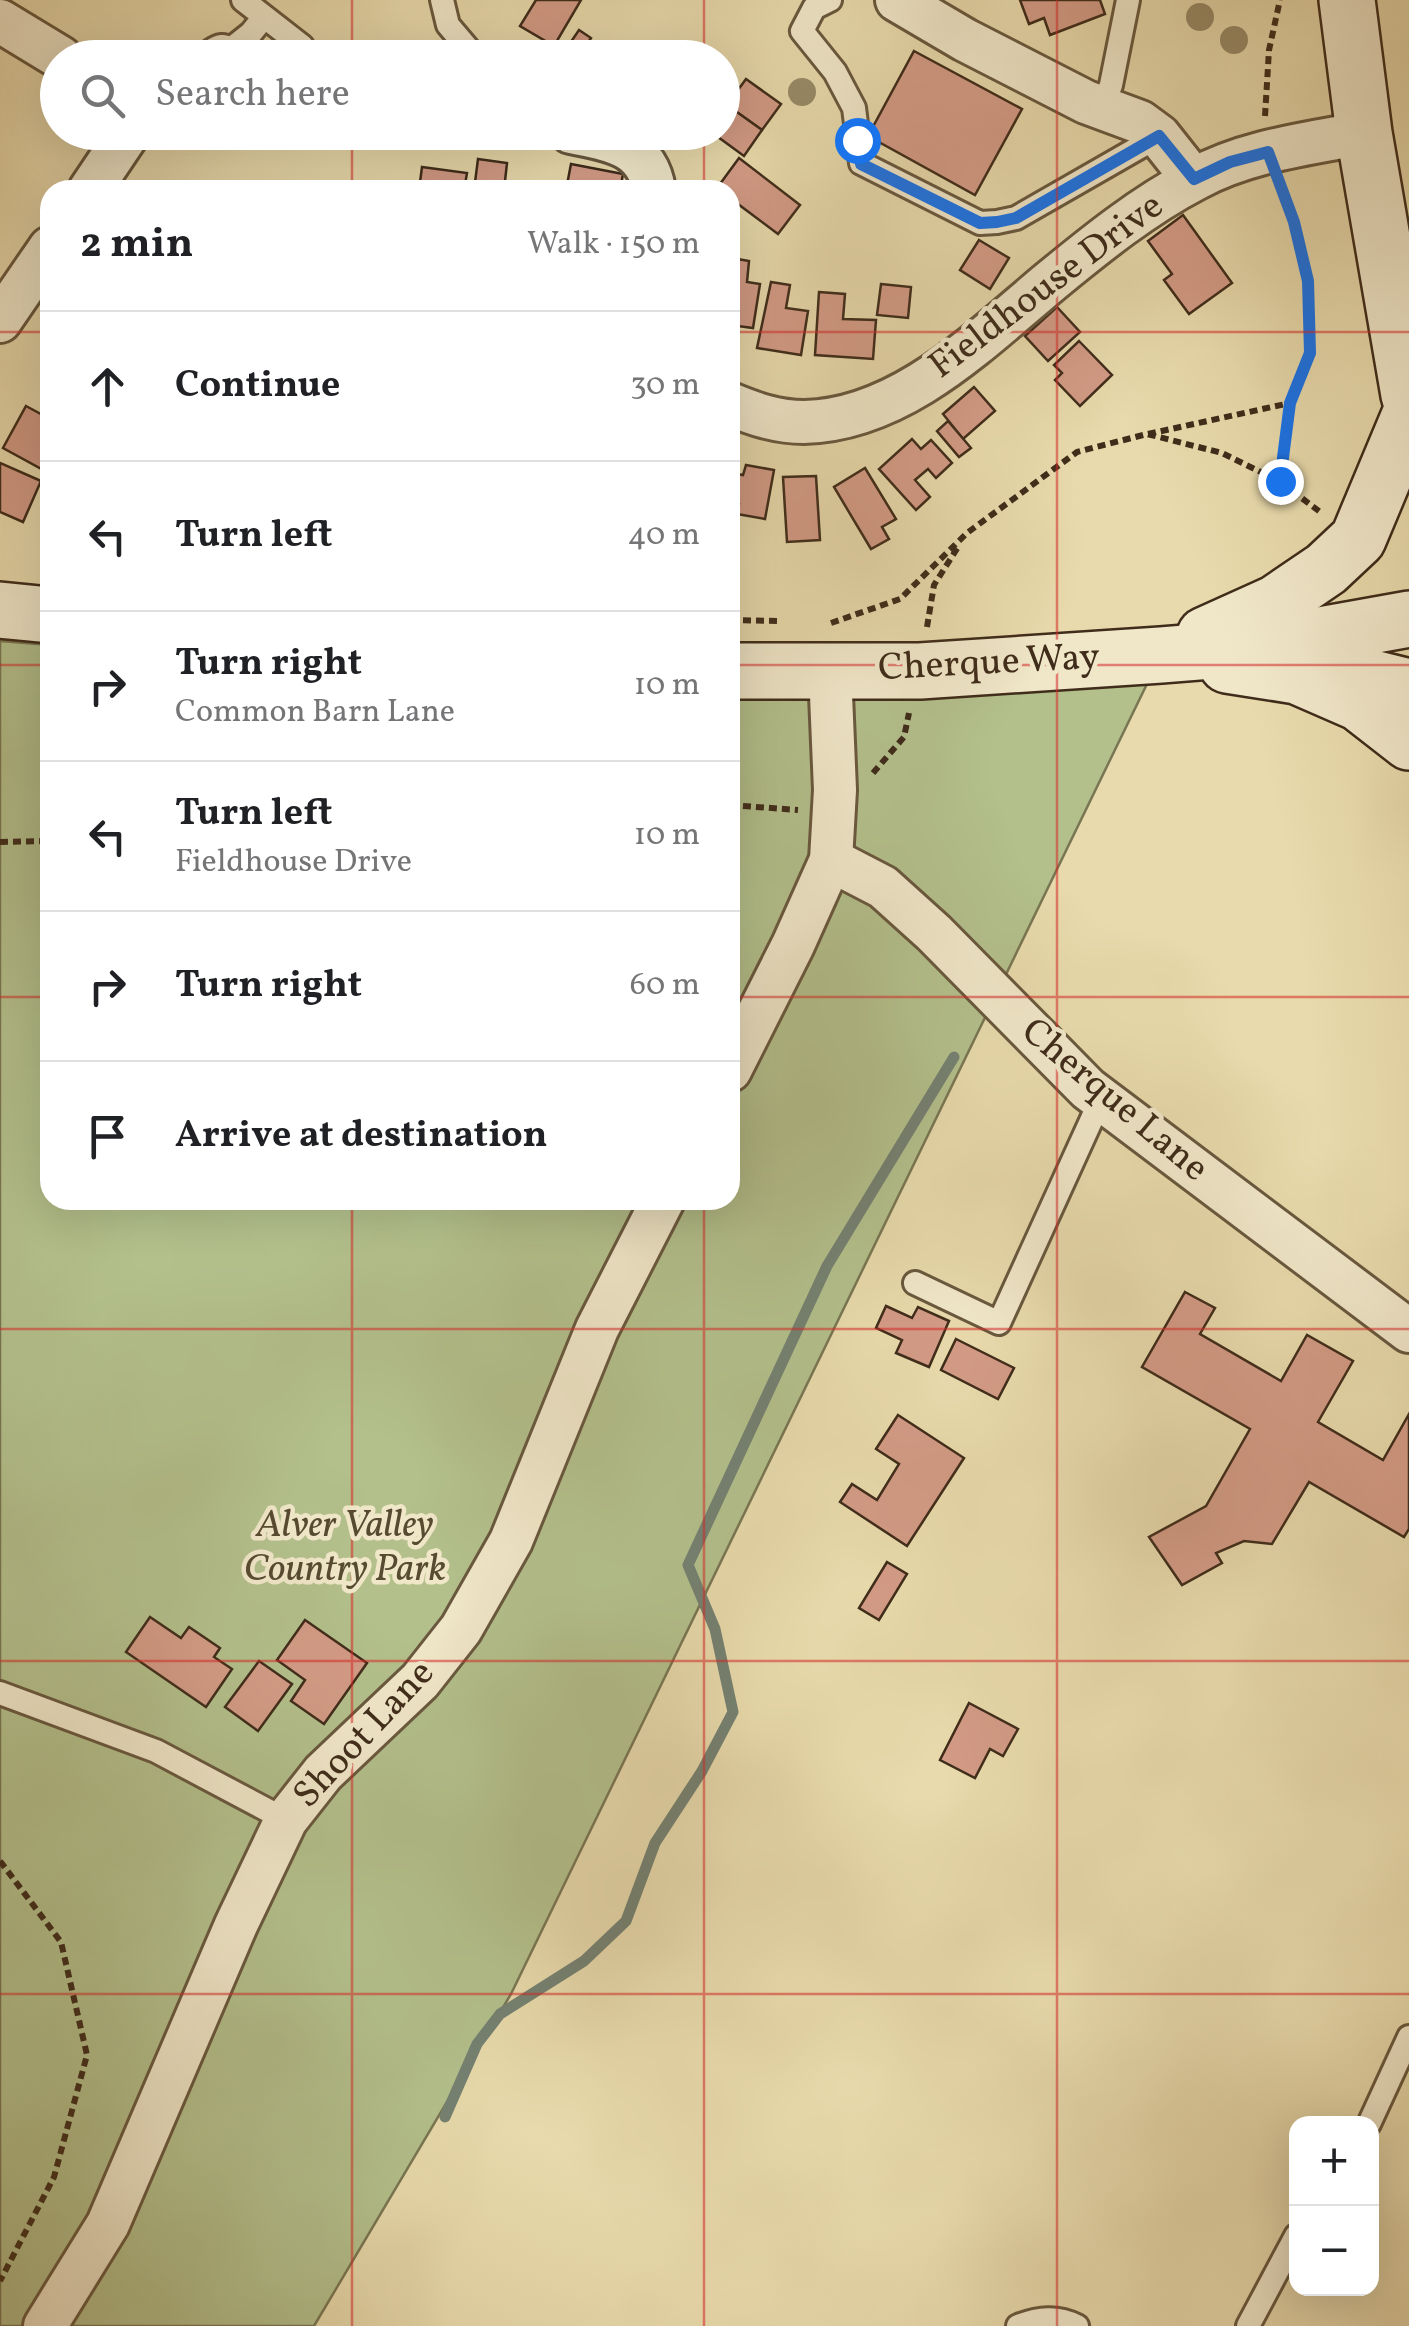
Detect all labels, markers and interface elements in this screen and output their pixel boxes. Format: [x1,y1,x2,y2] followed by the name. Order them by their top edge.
[40,40,740,150] search box
[75,68,130,123] icon: search
[155,69,350,122] text: Search here
[835,118,881,164] route start
[919,181,1175,393] street label: Fieldhouse Drive
[80,216,193,275] text: 2 min
[527,223,700,267] text: Walk · 150 m
[80,359,135,414] icon: ahead
[175,360,340,413] text: Continue
[630,364,700,408] text: 30 m
[1258,459,1304,505] route end
[80,509,135,564] icon: left
[175,510,332,563] text: Turn left
[628,514,700,558] text: 40 m
[877,632,1101,696] street label: Cherque Way
[175,638,362,691] text: Turn right
[80,659,135,714] icon: right
[634,664,700,708] text: 10 m
[175,691,455,735] text: Common Barn Lane
[175,788,332,841] text: Turn left
[80,809,135,864] icon: left
[634,814,700,858] text: 10 m
[175,841,412,885] text: Fieldhouse Drive
[80,959,135,1014] icon: right
[175,960,362,1013] text: Turn right
[630,964,700,1008] text: 60 m
[1009,1007,1219,1195] street label: Cherque Lane
[80,1109,135,1164] icon: arrive
[175,1110,548,1163] text: Arrive at destination
[244,1500,446,1597] park label: Alver Valley Country Park
[282,1649,448,1821] street label: Shoot Lane
[1289,2116,1379,2296] map controls
[1289,2116,1379,2206] button: +
[1289,2206,1379,2296] button: −

